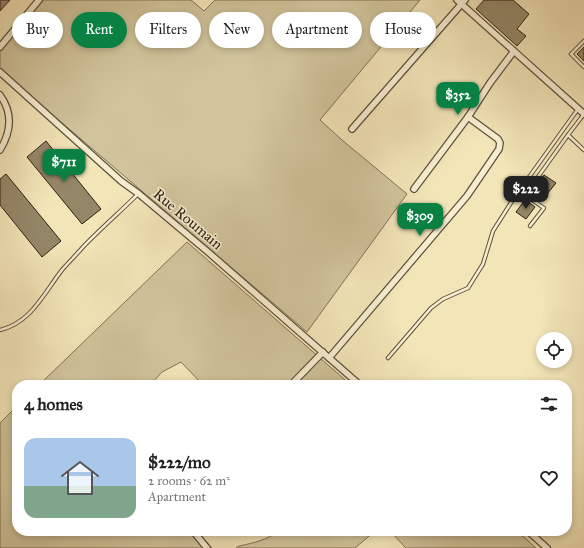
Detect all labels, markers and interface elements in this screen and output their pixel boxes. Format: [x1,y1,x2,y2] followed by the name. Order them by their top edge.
[12,12,63,48] chip: Buy
[71,12,127,48] chip: Rent
[135,12,201,48] chip: Filters
[209,12,264,48] chip: New
[272,12,362,48] chip: Apartment
[370,12,436,48] chip: House
[434,82,482,116] pin: $352
[445,87,471,103] text: $352
[40,149,88,183] pin: $711
[51,154,77,170] text: $711
[502,176,550,210] pin: $222
[513,181,539,197] text: $222
[150,185,226,253] street label: Rue Roumain
[396,203,444,237] pin: $309
[406,208,434,224] text: $309
[536,332,572,368] map controls
[536,332,572,368] button: locate
[538,393,560,415] icon: filters
[24,394,83,415] text: 4 homes
[148,452,211,473] text: $222/mo
[56,454,104,502] icon: home
[538,467,560,489] icon: heart
[148,473,230,489] text: 2 rooms · 62 m²
[148,489,206,505] text: Apartment

